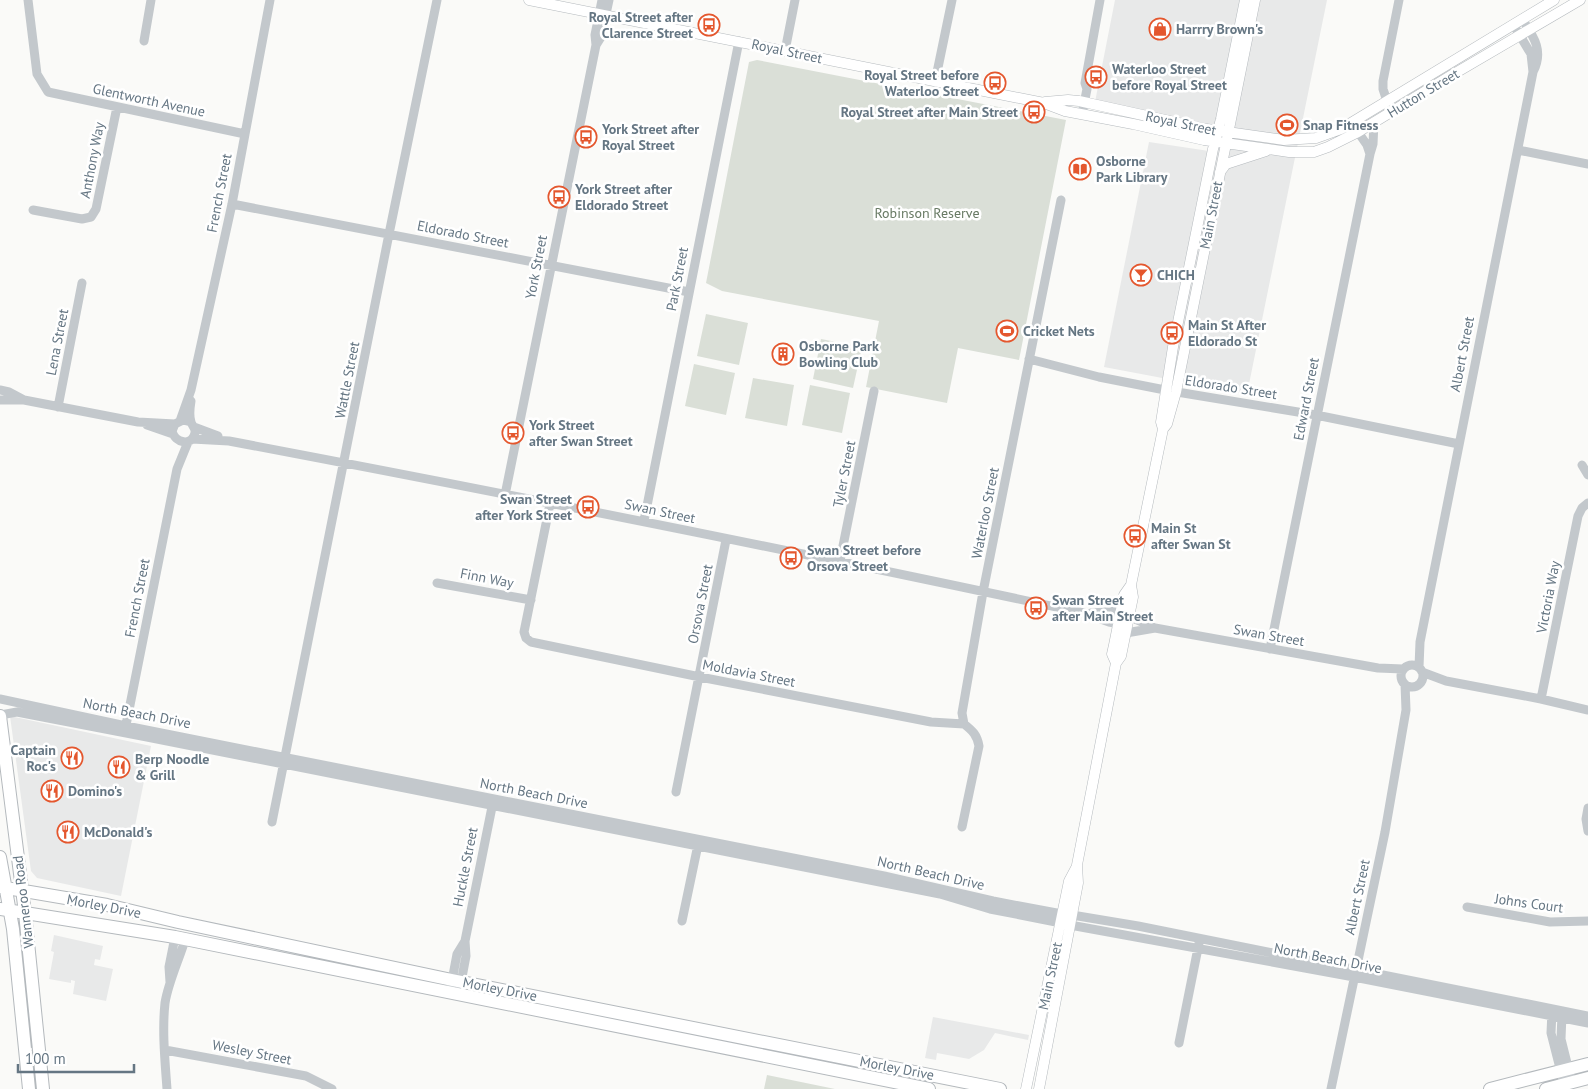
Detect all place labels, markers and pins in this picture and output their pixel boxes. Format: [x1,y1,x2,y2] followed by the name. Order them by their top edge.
[589,8,693,42] place label: Royal Street after Clarence Street
[697,13,721,37] bus stop icon: Royal Street after Clarence Street
[1148,17,1172,41] shop icon: Harrry Brown's
[1176,20,1263,38] place label: Harrry Brown's
[1112,60,1227,94] place label: Waterloo Street before Royal Street
[1084,65,1108,89] bus stop icon: Waterloo Street before Royal Street
[864,66,979,100] place label: Royal Street before Waterloo Street
[983,71,1007,95] bus stop icon: Royal Street before Waterloo Street
[1022,100,1046,124] bus stop icon: Royal Street after Main Street
[841,103,1018,121] place label: Royal Street after Main Street
[1275,113,1299,137] sports icon: Snap Fitness
[1303,116,1379,134] place label: Snap Fitness
[601,120,699,154] place label: York Street after Royal Street
[574,125,598,149] bus stop icon: York Street after Royal Street
[1096,152,1168,186] place label: Osborne Park Library
[1068,157,1092,181] library icon: Osborne Park Library
[574,180,672,214] place label: York Street after Eldorado Street
[547,185,571,209] bus stop icon: York Street after Eldorado Street
[1129,263,1153,287] bar icon: CHICH
[1157,266,1195,284] place label: CHICH
[1188,316,1266,350] place label: Main St After Eldorado St
[995,319,1019,343] sports icon: Cricket Nets
[1160,321,1184,345] bus stop icon: Main St After Eldorado St
[1023,322,1095,340] place label: Cricket Nets
[799,337,879,371] place label: Osborne Park Bowling Club
[771,342,795,366] building icon: Osborne Park Bowling Club
[528,416,633,450] place label: York Street after Swan Street
[501,421,525,445] bus stop icon: York Street after Swan Street
[475,490,572,524] place label: Swan Street after York Street
[576,495,600,519] bus stop icon: Swan Street after York Street
[1151,519,1231,553] place label: Main St after Swan St
[1123,524,1147,548] bus stop icon: Main St after Swan St
[807,541,921,575] place label: Swan Street before Orsova Street
[779,546,803,570] bus stop icon: Swan Street before Orsova Street
[1052,591,1153,625] place label: Swan Street after Main Street
[1024,596,1048,620] bus stop icon: Swan Street after Main Street
[11,741,56,775] place label: Captain Roc's
[60,746,84,770] restaurant icon: Captain Roc's
[135,750,209,784] place label: Berp Noodle & Grill
[107,755,131,779] restaurant icon: Berp Noodle & Grill
[40,779,64,803] restaurant icon: Domino's
[68,782,122,800] place label: Domino's
[56,820,80,844] restaurant icon: McDonald's
[84,823,153,841] place label: McDonald's

